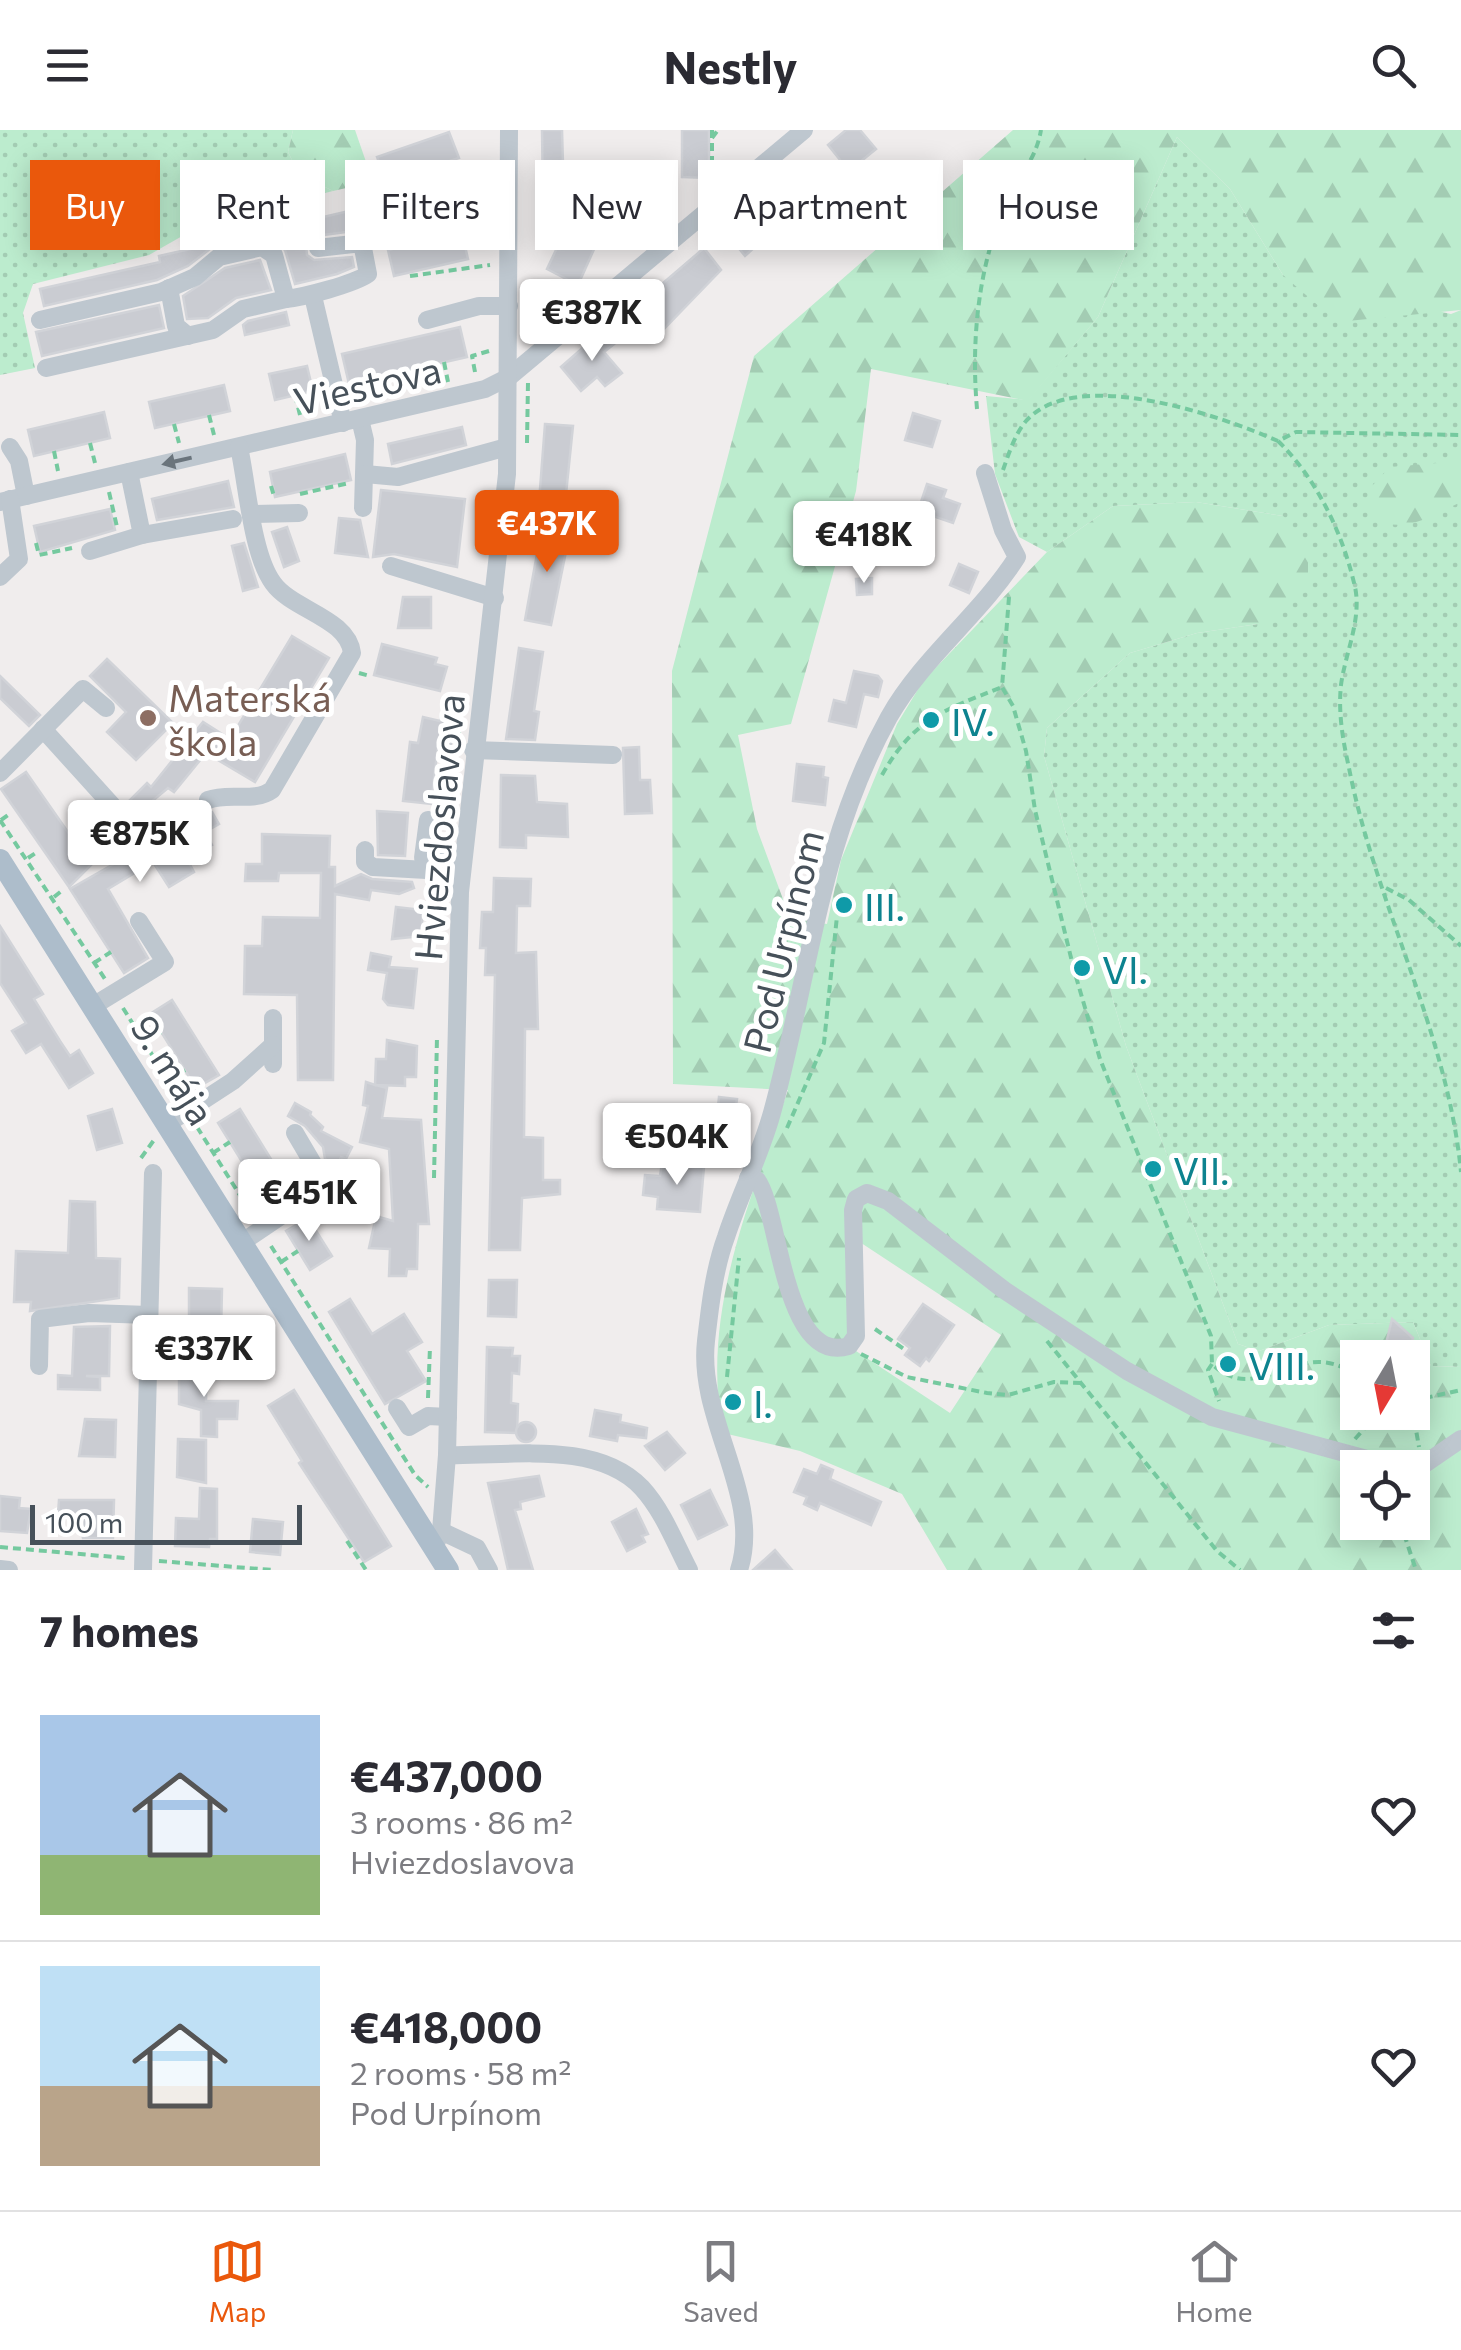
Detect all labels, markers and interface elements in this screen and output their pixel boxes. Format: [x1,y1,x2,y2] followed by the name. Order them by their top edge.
[40,38,95,93] icon: menu
[663,38,798,93] text: Nestly
[1366,38,1421,93] icon: search
[30,160,160,250] chip: Buy
[180,160,325,250] chip: Rent
[345,160,515,250] chip: Filters
[535,160,678,250] chip: New
[698,160,943,250] chip: Apartment
[963,160,1134,250] chip: House
[522,279,662,364] pin: €387K
[542,291,642,331] text: €387K
[289,344,445,424] street label: Viestova
[161,454,192,469] one-way arrow
[477,490,617,575] pin: €437K
[794,501,934,586] pin: €418K
[497,502,597,542] text: €437K
[815,513,913,553] text: €418K
[168,673,331,764] place label: Materská škola
[403,692,473,962] street label: Hviezdoslavova
[951,697,994,744] place label: IV.
[137,707,159,729] marker: Materská škola
[920,709,942,731] marker: IV.
[70,800,210,885] pin: €875K
[90,812,190,852] text: €875K
[732,825,832,1057] street label: Pod Urpínom
[864,882,905,929] place label: III.
[833,894,855,916] marker: III.
[1102,945,1148,992] place label: VI.
[1071,957,1093,979] marker: VI.
[122,1005,226,1133] street label: 9. mája
[607,1103,747,1188] pin: €504K
[625,1115,729,1155] text: €504K
[1173,1146,1229,1193] place label: VII.
[1142,1158,1164,1180] marker: VII.
[239,1159,379,1244] pin: €451K
[260,1171,358,1211] text: €451K
[134,1315,274,1400] pin: €337K
[154,1327,254,1367] text: €337K
[1340,1340,1430,1430] north arrow
[1340,1340,1430,1540] map controls
[1248,1341,1315,1388] place label: VIII.
[1217,1353,1239,1375] marker: VIII.
[753,1379,773,1426] place label: I.
[722,1391,744,1413] marker: I.
[1340,1450,1430,1540] button: locate
[30,1500,302,1544] scale bar
[45,1505,123,1539] text: 100 m
[1366,1603,1421,1658] icon: filters
[40,1604,199,1656] text: 7 homes
[350,1749,543,1801] text: €437,000
[120,1755,240,1875] icon: home
[1366,1788,1421,1843] icon: heart
[350,1801,573,1841] text: 3 rooms · 86 m²
[350,1841,575,1881] text: Hviezdoslavova
[350,2000,542,2052] text: €418,000
[120,2006,240,2126] icon: home
[1366,2039,1421,2094] icon: heart
[350,2052,571,2092] text: 2 rooms · 58 m²
[350,2092,542,2132] text: Pod Urpínom
[208,2234,266,2328] tab: Map
[683,2234,759,2328] tab: Saved
[1176,2234,1253,2328] tab: Home

